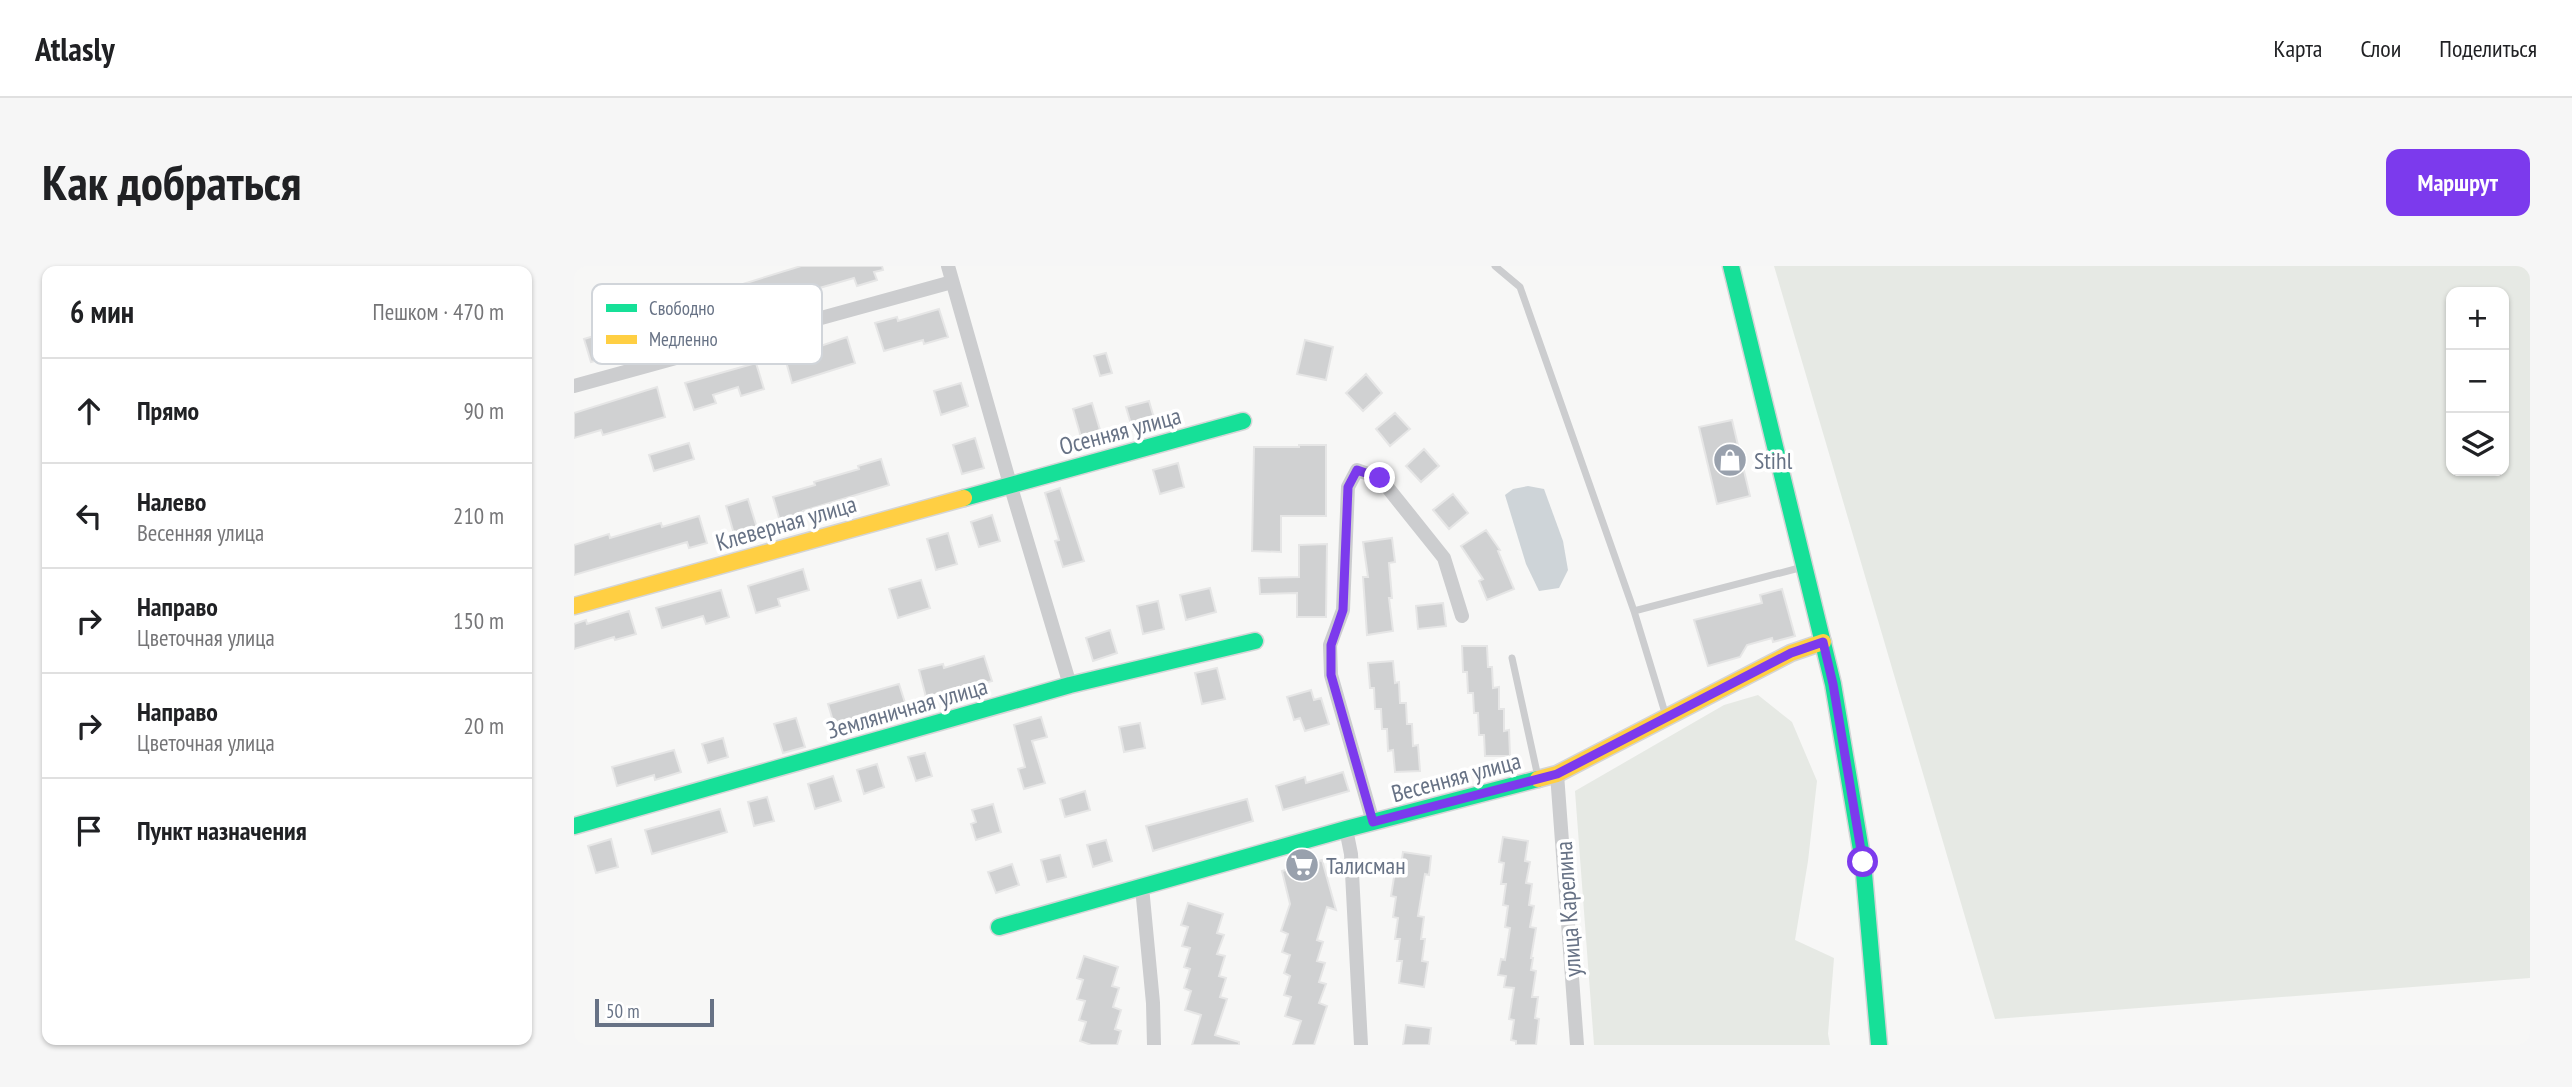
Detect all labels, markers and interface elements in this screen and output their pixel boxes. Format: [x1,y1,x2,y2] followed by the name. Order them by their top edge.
[35,27,115,70] text: Atlasly
[2274,33,2322,64] text: Карта
[2360,33,2401,64] text: Слои
[2439,33,2537,64] text: Поделиться
[2386,149,2530,216] button: Маршрут
[42,150,301,214] text: Как добраться
[592,284,822,364] legend
[2446,287,2509,476] map controls
[2446,287,2509,350] button: +
[70,292,134,331] text: 6 мин
[649,296,715,320] text: Свободно
[373,297,504,326] text: Пешком · 470 m
[649,327,718,351] text: Медленно
[2446,350,2509,413] button: −
[70,392,108,430] icon: ahead
[137,394,199,427] text: Прямо
[463,396,504,425] text: 90 m
[1056,400,1184,462] street label: Осенняя улица
[2446,413,2509,476] button: layers
[1711,441,1749,479] shop icon: Stihl
[1754,445,1793,476] place label: Stihl
[1364,462,1395,493] route end
[137,485,206,518] text: Налево
[712,488,860,558] street label: Клеверная улица
[70,497,108,535] icon: left
[453,501,504,530] text: 210 m
[137,518,264,547] text: Весенняя улица
[137,590,218,623] text: Направо
[70,602,108,640] icon: right
[453,606,504,635] text: 150 m
[137,623,275,652] text: Цветочная улица
[823,670,991,746] street label: Земляничная улица
[137,695,218,728] text: Направо
[70,707,108,745] icon: right
[463,711,504,740] text: 20 m
[137,728,275,757] text: Цветочная улица
[1388,745,1524,809] street label: Весенняя улица
[70,812,108,850] icon: arrive
[137,814,307,847] text: Пункт назначения
[1548,840,1588,978] street label: улица Карелина
[1283,846,1321,884] supermarket icon: Талисман
[1847,846,1878,877] route start
[1326,850,1406,881] place label: Талисман
[595,996,714,1028] scale bar
[606,999,640,1023] text: 50 m

